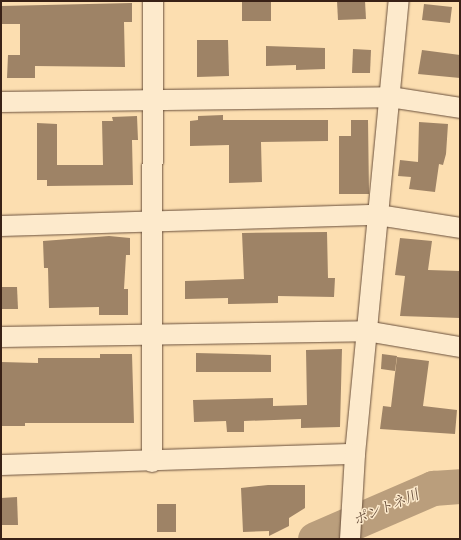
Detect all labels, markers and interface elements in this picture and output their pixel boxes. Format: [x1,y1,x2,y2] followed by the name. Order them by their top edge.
[351,487,421,529] water label: ポントネ川

